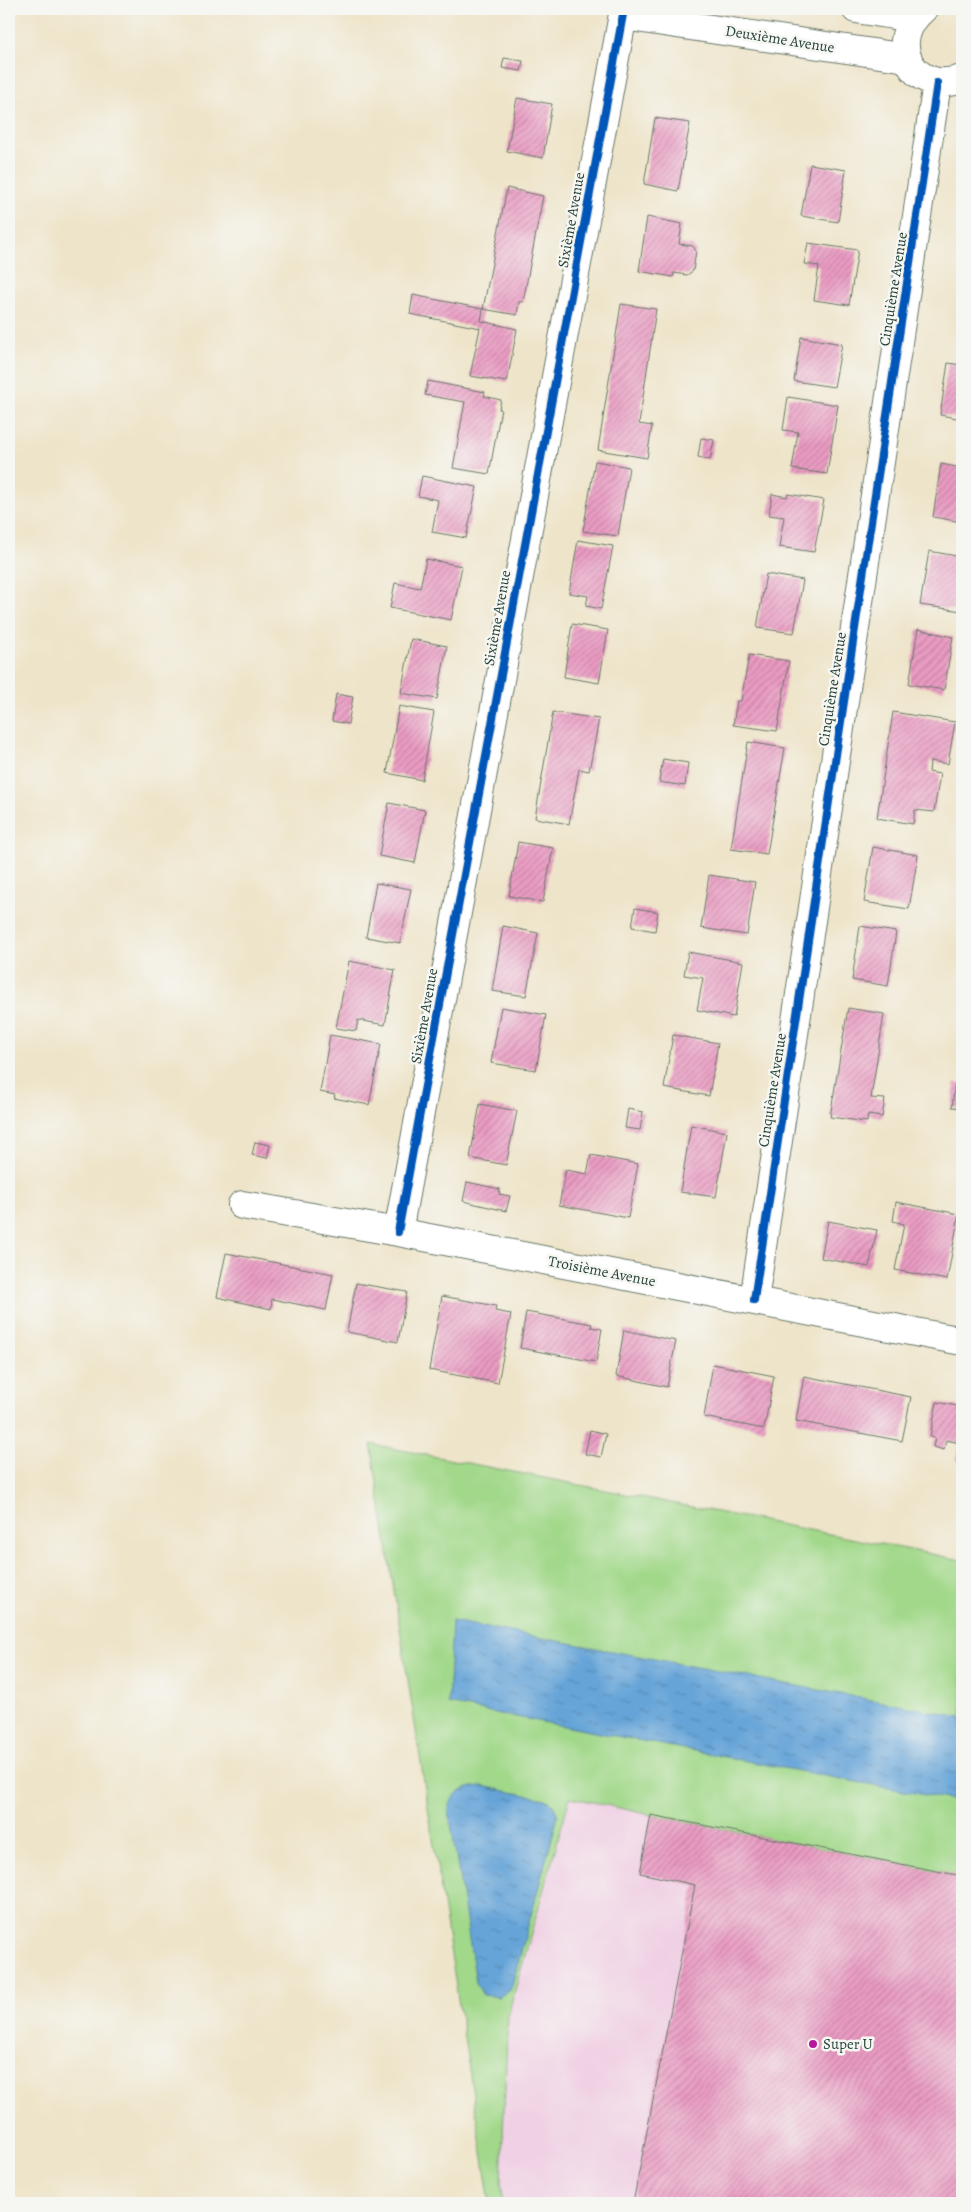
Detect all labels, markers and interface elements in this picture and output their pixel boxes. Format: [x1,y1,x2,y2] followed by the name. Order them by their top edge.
[724,20,836,58] street label: Deuxième Avenue
[553,170,589,269] street label: Sixième Avenue
[874,230,912,347] street label: Cinquième Avenue
[479,568,515,667] street label: Sixième Avenue
[813,630,851,747] street label: Cinquième Avenue
[406,966,442,1065] street label: Sixième Avenue
[753,1031,791,1148] street label: Cinquième Avenue
[547,1251,658,1291] street label: Troisième Avenue
[823,2034,873,2054] place label: Super U
[807,2038,819,2050] marker: Super U

